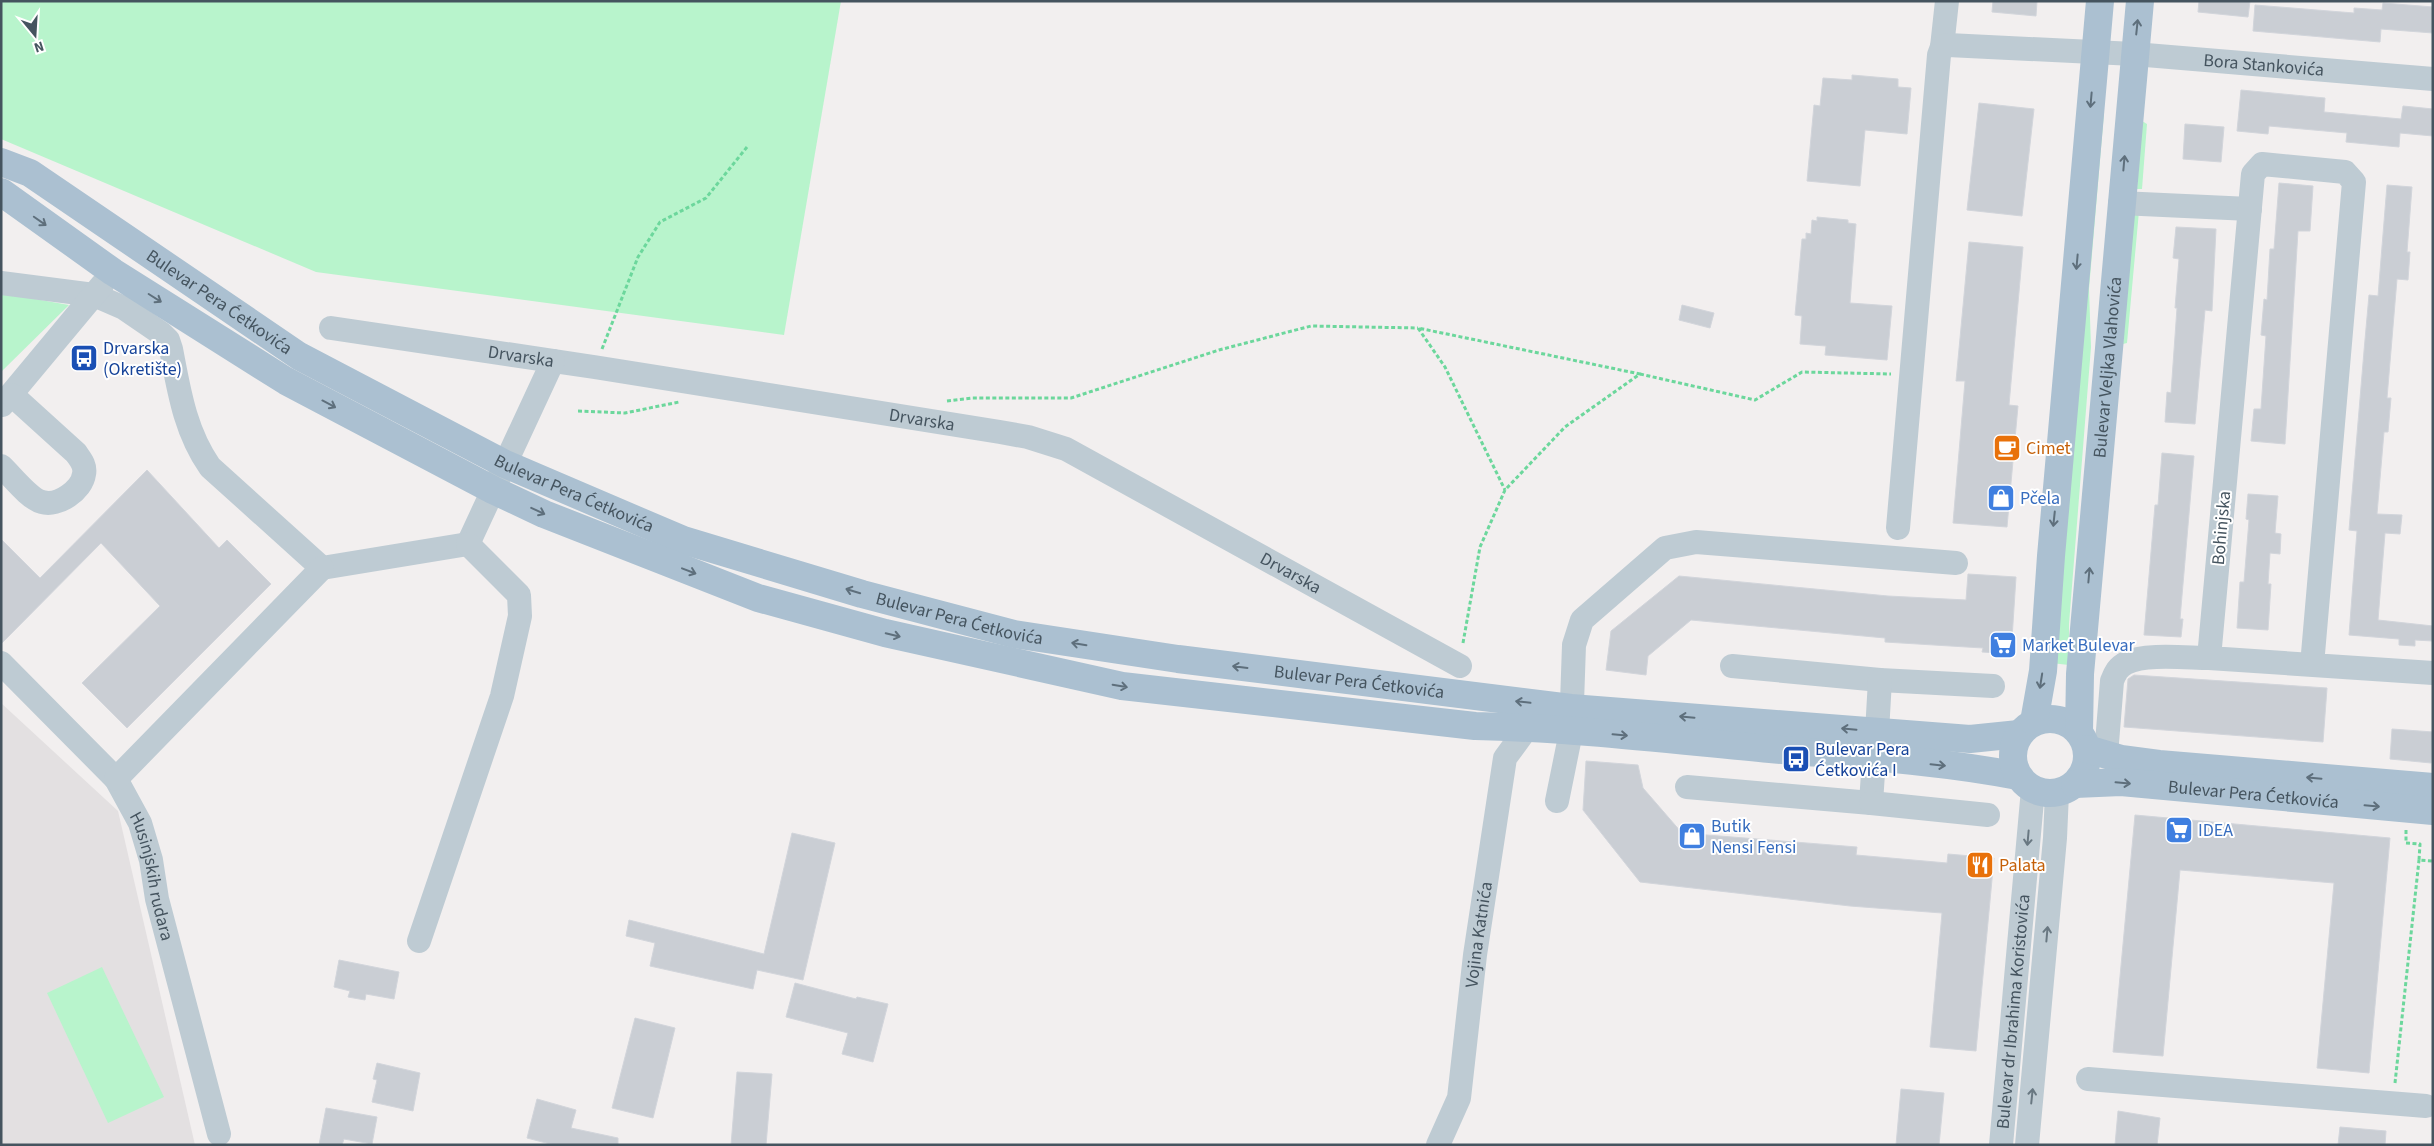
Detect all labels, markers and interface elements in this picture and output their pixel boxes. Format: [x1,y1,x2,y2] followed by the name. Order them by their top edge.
[10,10,60,60] north arrow
[2132,20,2142,36] one-way arrow
[31,35,46,57] text: N
[2202,48,2325,83] street label: Bora Stankovića
[2086,91,2096,107] one-way arrow
[2119,155,2128,171] one-way arrow
[33,216,47,226] one-way arrow
[141,244,297,361] street label: Bulevar Pera Ćetkovića
[2073,253,2082,269] one-way arrow
[2087,276,2128,459] street label: Bulevar Veljka Vlahovića
[147,293,161,303] one-way arrow
[103,336,182,382] place label: Drvarska (Okretište)
[486,339,556,374] street label: Drvarska
[69,343,99,373] bus stop icon: Drvarska (Okretište)
[322,399,337,409] one-way arrow
[887,402,957,438] street label: Drvarska
[1992,433,2022,463] cafe icon: Cimet
[2026,436,2070,461] place label: Cimet
[489,448,658,539] street label: Bulevar Pera Ćetkovića
[1986,483,2016,513] shop icon: Pčela
[2020,486,2060,511] place label: Pčela
[2206,490,2237,566] street label: Bohinjska
[530,506,545,516] one-way arrow
[2049,510,2059,526] one-way arrow
[1255,546,1326,600] street label: Drvarska
[680,567,696,576] one-way arrow
[2084,567,2093,583] one-way arrow
[845,586,861,596] one-way arrow
[873,586,1045,651] street label: Bulevar Pera Ćetkovića
[1988,630,2018,660] supermarket icon: Market Bulevar
[885,631,901,640] one-way arrow
[2022,633,2136,658] place label: Market Bulevar
[1071,639,1087,649] one-way arrow
[1272,659,1446,705] street label: Bulevar Pera Ćetkovića
[1232,662,1248,672] one-way arrow
[2036,672,2046,688] one-way arrow
[1112,681,1128,691] one-way arrow
[1515,697,1531,707] one-way arrow
[1679,712,1695,721] one-way arrow
[1841,725,1857,734] one-way arrow
[1611,730,1627,740] one-way arrow
[1815,737,1910,783] place label: Bulevar Pera Ćetkovića I
[1781,744,1811,774] bus stop icon: Bulevar Pera Ćetkovića I
[1930,760,1946,770] one-way arrow
[2307,773,2323,782] one-way arrow
[2167,774,2340,815] street label: Bulevar Pera Ćetkovića
[2115,778,2131,787] one-way arrow
[2364,801,2380,810] one-way arrow
[123,807,179,943] street label: Husinjskih rudara
[1711,814,1796,860] place label: Butik Nensi Fensi
[2164,815,2194,845] supermarket icon: IDEA
[2198,818,2233,843] place label: IDEA
[1677,821,1707,851] shop icon: Butik Nensi Fensi
[2023,829,2033,845] one-way arrow
[1965,850,1995,880] restaurant icon: Palata
[1999,853,2046,878] place label: Palata
[1459,880,1499,989] street label: Vojina Katnića
[1990,893,2036,1130] street label: Bulevar dr Ibrahima Koristovića
[2042,927,2051,943] one-way arrow
[2027,1089,2037,1105] one-way arrow

